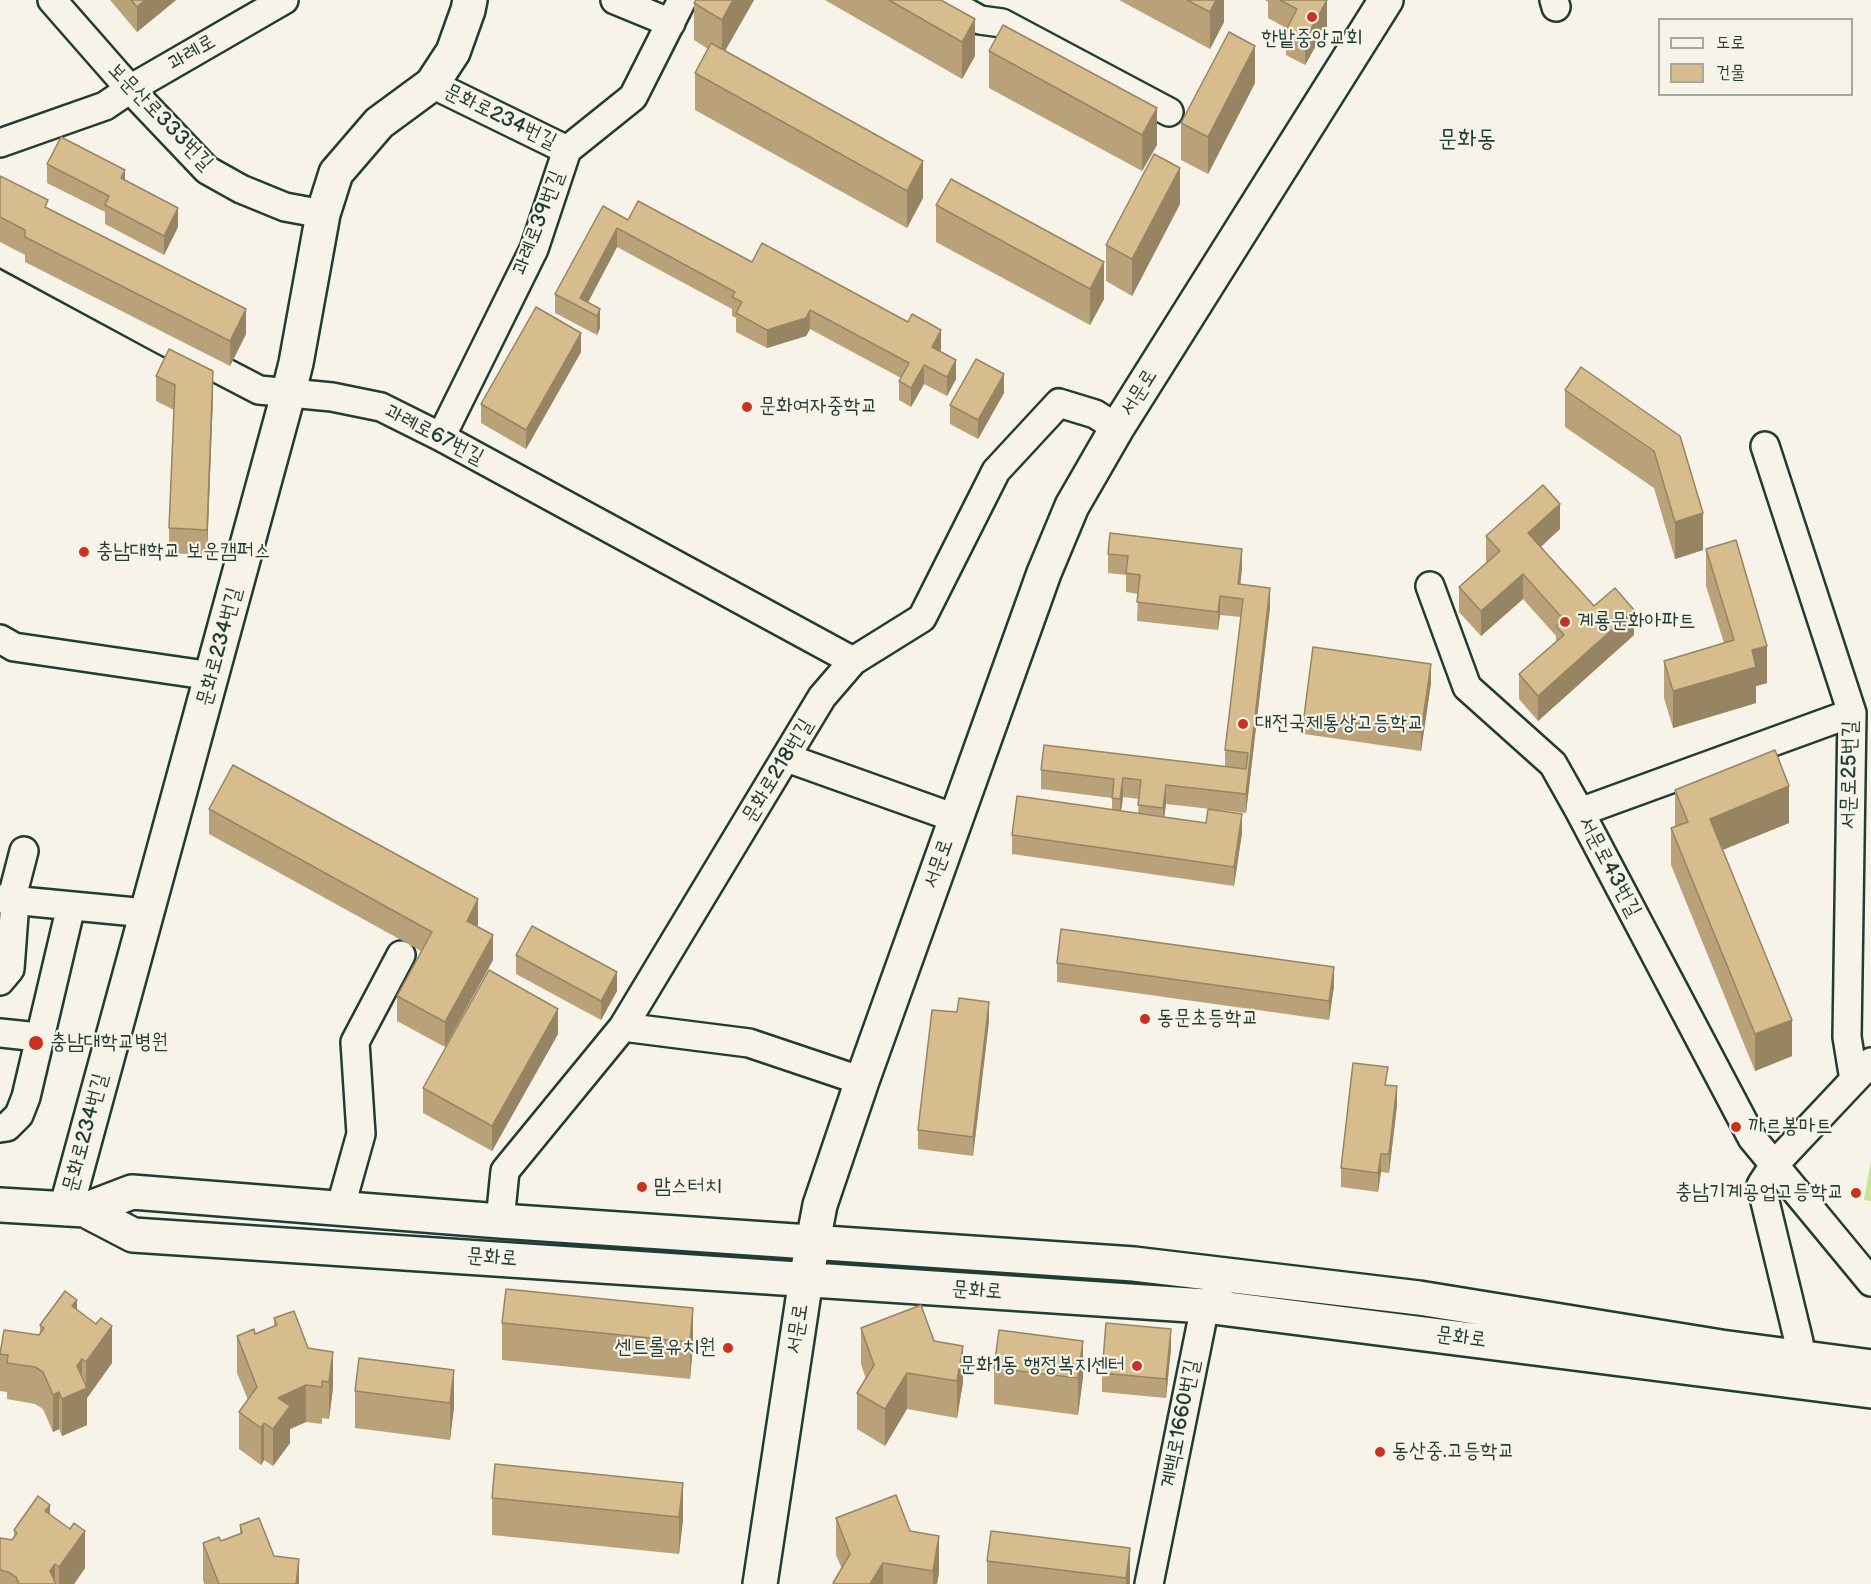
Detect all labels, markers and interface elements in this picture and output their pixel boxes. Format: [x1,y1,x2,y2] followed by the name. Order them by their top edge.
[1305,10,1319,24] marker: 한밭중앙교회
[1658,18,1853,96] legend
[1261,26,1363,52] place label: 한밭중앙교회
[164,29,220,77] street label: 과례로
[1716,32,1745,53] text: 도로
[102,58,218,176] street label: 보문산로333번길
[1716,62,1745,83] text: 건물
[440,79,560,155] street label: 문화로234번길
[1438,126,1496,154] district label: 문화동
[508,167,570,279] street label: 과례로39번길
[1115,365,1163,421] street label: 서문로
[759,394,877,420] place label: 문화여자중학교
[380,399,488,471] street label: 과례로67번길
[740,400,754,414] marker: 문화여자중학교
[96,539,271,565] place label: 충남대학교 보운캠퍼스
[77,545,91,559] marker: 충남대학교 보운캠퍼스
[192,585,248,709] street label: 문화로234번길
[1577,609,1695,635] place label: 계룡문화아파트
[1558,615,1572,629] marker: 계룡문화아파트
[1255,711,1424,737] place label: 대전국제통상고등학교
[737,714,819,828] street label: 문화로218번길
[1236,717,1250,731] marker: 대전국제통상고등학교
[1836,720,1864,830] street label: 서문로25번길
[1572,812,1646,922] street label: 서문로43번길
[918,836,960,892] street label: 서문로
[1157,1006,1258,1032] place label: 동문초등학교
[1138,1012,1152,1026] marker: 동문초등학교
[50,1030,168,1056] place label: 충남대학교병원
[27,1034,45,1052] marker: 충남대학교병원
[58,1071,114,1195] street label: 문화로234번길
[1748,1114,1832,1140] place label: 까르봉마트
[1729,1120,1743,1134] marker: 까르봉마트
[654,1174,722,1200] place label: 맘스터치
[635,1180,649,1194] marker: 맘스터치
[1675,1180,1844,1206] place label: 충남기계공업고등학교
[1849,1186,1863,1200] marker: 충남기계공업고등학교
[466,1244,518,1272] street label: 문화로
[951,1277,1003,1305] street label: 문화로
[782,1302,814,1356] street label: 서문로
[1434,1322,1488,1354] street label: 문화로
[615,1335,716,1361] place label: 센트롤유치원
[721,1341,735,1355] marker: 센트롤유치원
[959,1353,1125,1379] place label: 문화1동 행정복지센터
[1156,1357,1206,1491] street label: 계백로1660번길
[1130,1359,1144,1373] marker: 문화1동 행정복지센터
[1392,1439,1514,1465] place label: 동산중.고등학교
[1373,1445,1387,1459] marker: 동산중.고등학교

